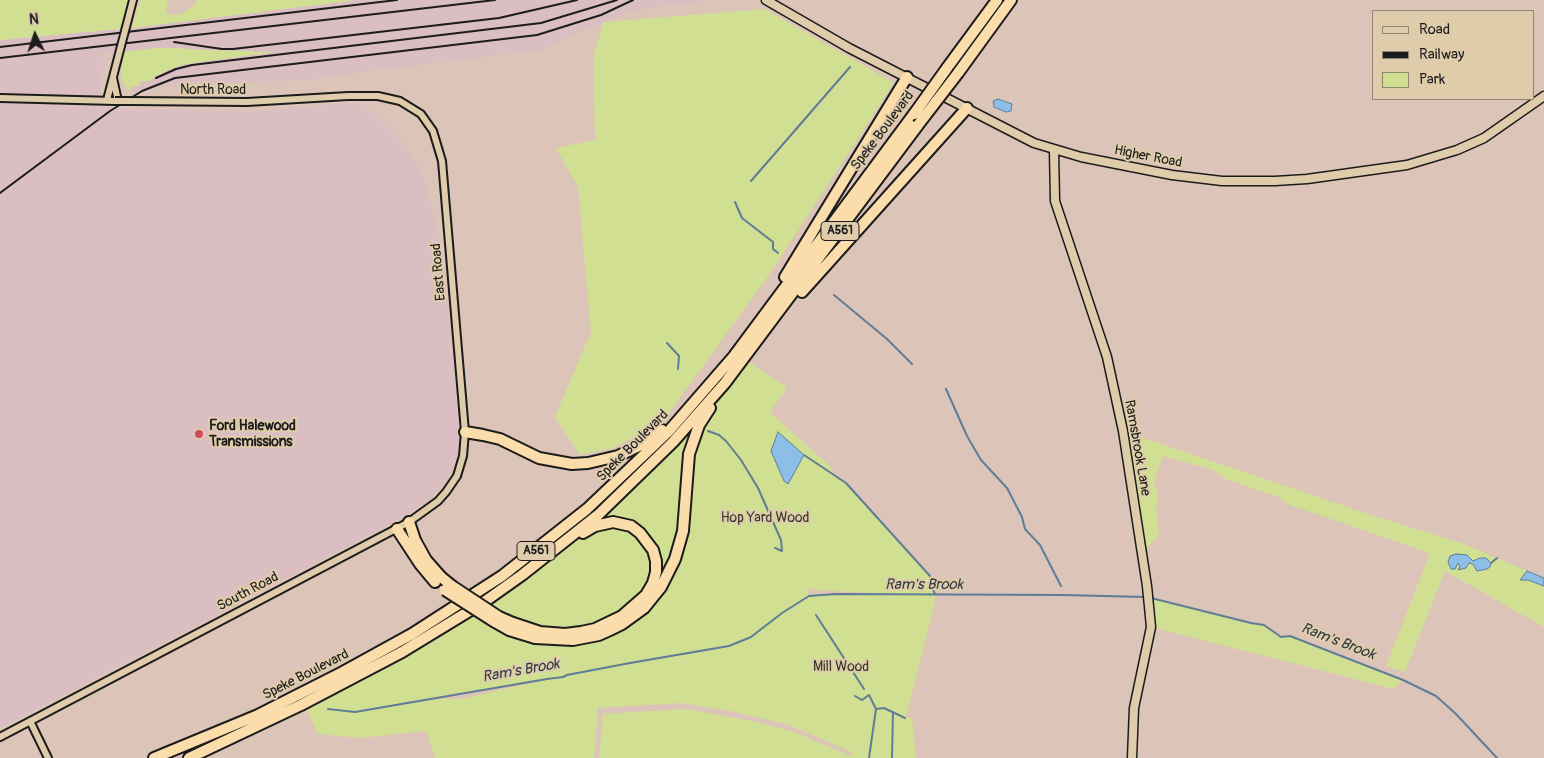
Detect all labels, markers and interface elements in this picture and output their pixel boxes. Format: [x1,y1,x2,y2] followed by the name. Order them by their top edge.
[10,10,60,60] north arrow
[1372,10,1534,100] legend
[29,11,39,28] text: N
[1419,20,1450,39] text: Road
[1419,45,1464,64] text: Railway
[1419,70,1445,89] text: Park
[180,82,246,98] street label: North Road
[848,88,918,174] street label: Speke Boulevard
[1113,142,1183,172] street label: Higher Road
[821,222,859,240] road number: A561
[428,243,450,301] street label: East Road
[1120,399,1154,497] street label: Ramsbrook Lane
[594,407,672,485] street label: Speke Boulevard
[209,418,296,451] place label: Ford Halewood Transmissions
[193,428,205,440] marker: Ford Halewood Transmissions
[721,510,809,526] park label: Hop Yard Wood
[517,542,555,560] road number: A561
[214,569,282,615] street label: South Road
[885,576,963,594] water label: Ram's Brook
[1298,620,1378,664] water label: Ram's Brook
[260,646,352,704] street label: Speke Boulevard
[481,655,561,687] water label: Ram's Brook
[813,659,869,675] park label: Mill Wood

